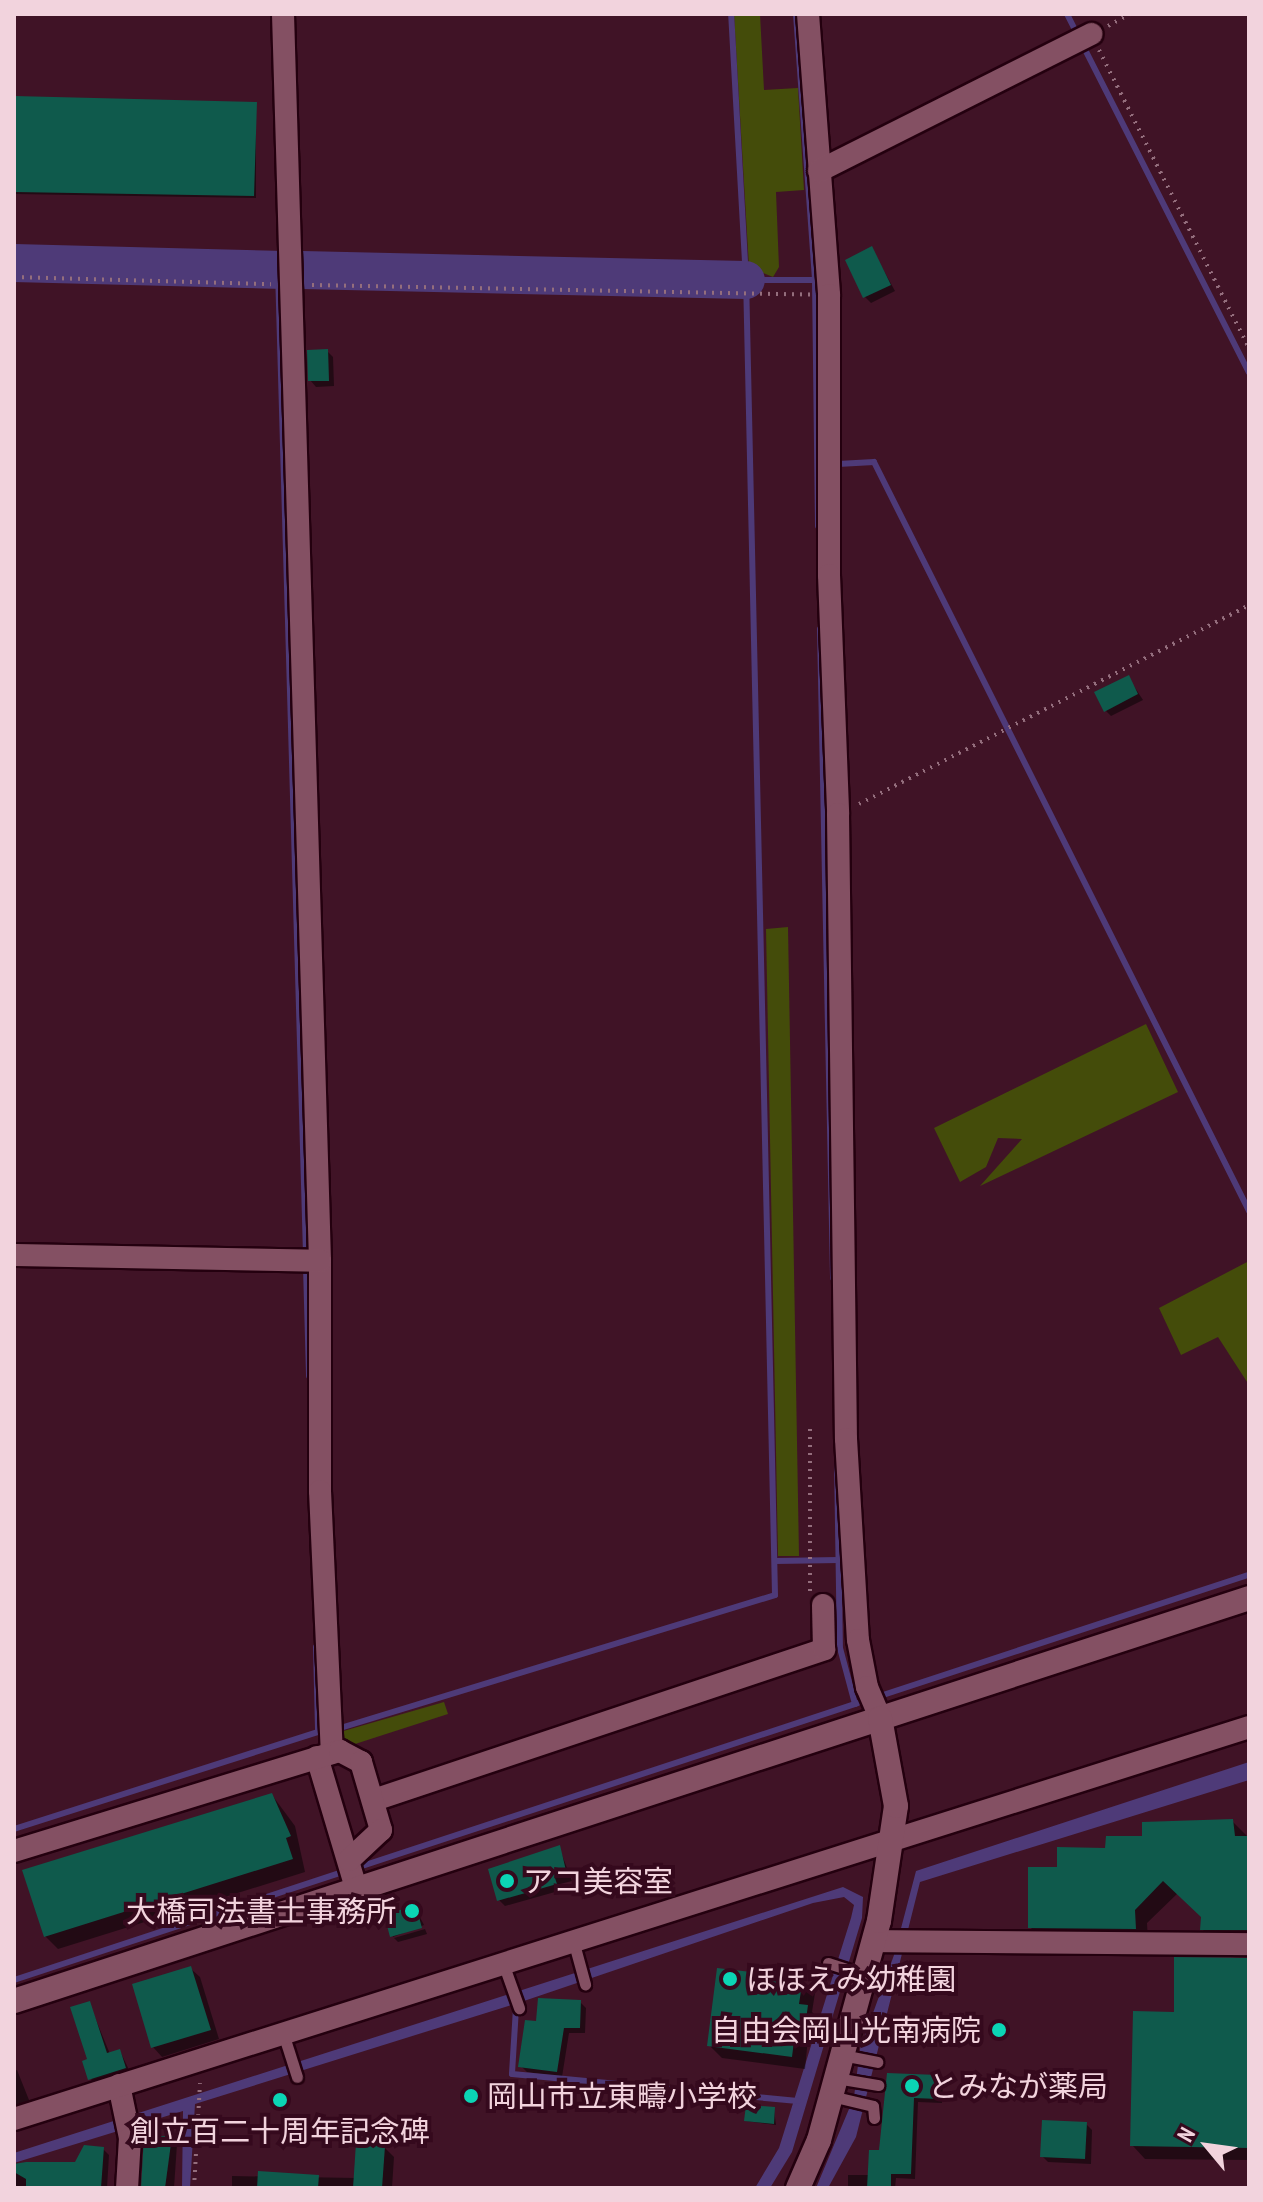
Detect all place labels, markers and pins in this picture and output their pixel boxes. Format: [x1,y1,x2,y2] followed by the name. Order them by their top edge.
[523,1863,673,1899] place label: アコ美容室
[498,1872,516,1890] marker: アコ美容室
[126,1893,396,1929] place label: 大橋司法書士事務所
[403,1902,421,1920] marker: 大橋司法書士事務所
[746,1961,956,1997] place label: ほほえみ幼稚園
[721,1970,739,1988] marker: ほほえみ幼稚園
[711,2012,981,2048] place label: 自由会岡山光南病院
[988,2019,1010,2041] marker: 自由会岡山光南病院
[928,2068,1108,2104] place label: とみなが薬局
[903,2077,921,2095] marker: とみなが薬局
[487,2078,757,2114] place label: 岡山市立東疇小学校
[462,2087,480,2105] marker: 岡山市立東疇小学校
[271,2091,289,2109] marker: 創立百二十周年記念碑
[130,2113,430,2149] place label: 創立百二十周年記念碑

